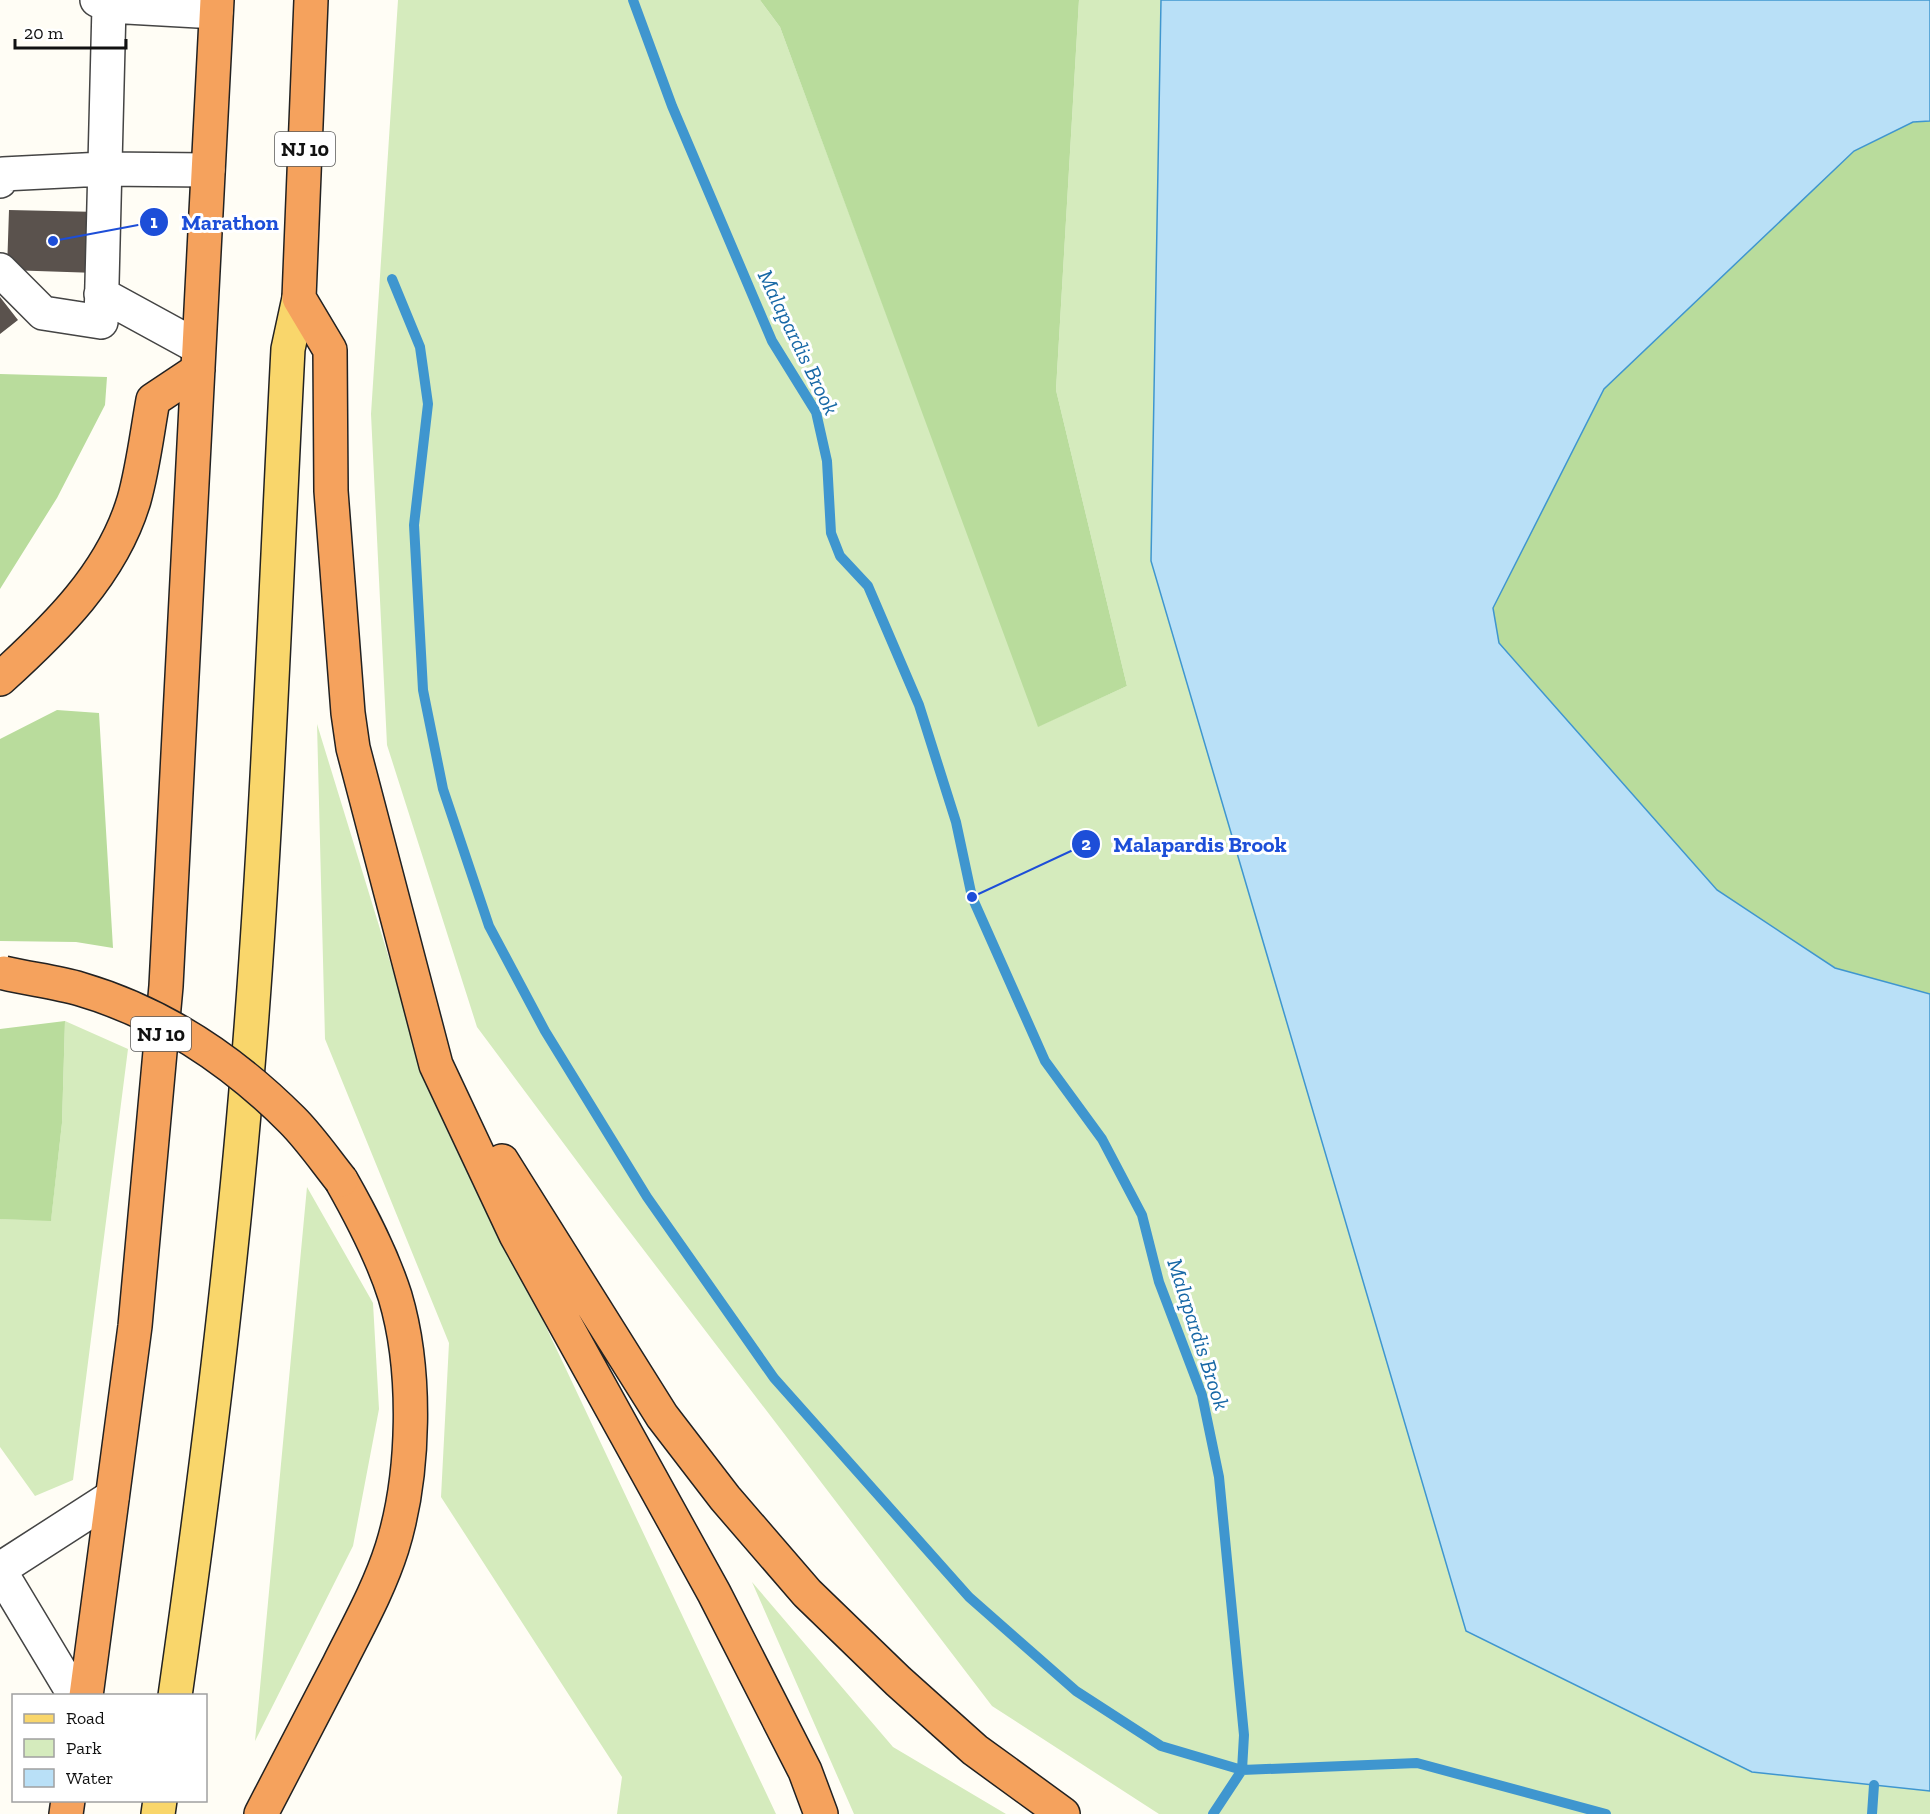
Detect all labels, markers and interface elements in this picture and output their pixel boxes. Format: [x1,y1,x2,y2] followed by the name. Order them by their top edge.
[15,12,126,50] scale bar
[24,22,64,44] text: 20 m
[275,132,335,166] road number: NJ 10
[139,202,291,242] callout: Marathon
[181,209,279,236] text: Marathon
[150,211,158,233] text: 1
[752,265,845,419] water label: Malapardis Brook
[1071,824,1299,864] callout: Malapardis Brook
[1113,831,1287,858] text: Malapardis Brook
[1081,833,1091,855] text: 2
[131,1017,191,1051] road number: NJ 10
[1161,1255,1236,1414] water label: Malapardis Brook
[12,1694,207,1802] legend
[66,1707,105,1729] text: Road
[66,1737,102,1759] text: Park
[66,1767,113,1789] text: Water

